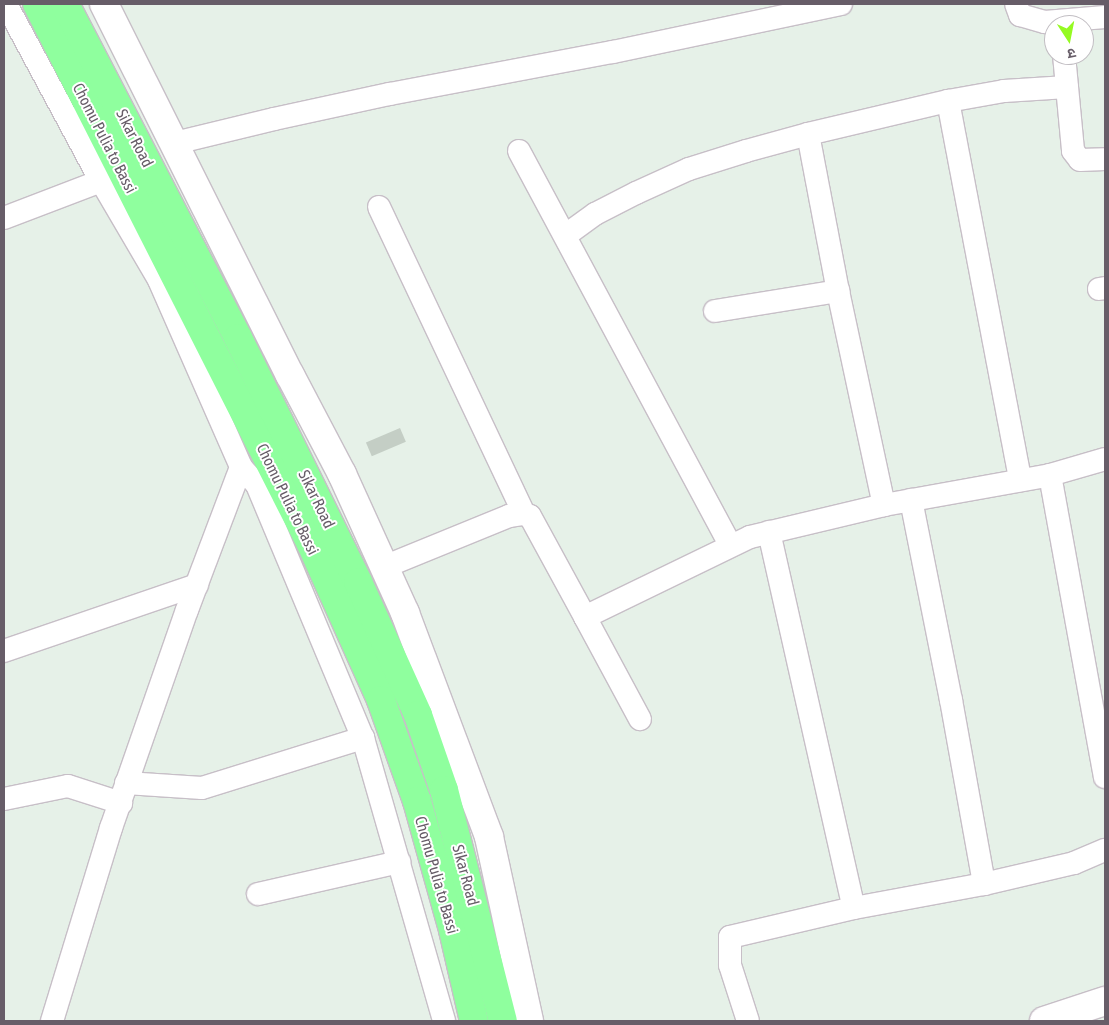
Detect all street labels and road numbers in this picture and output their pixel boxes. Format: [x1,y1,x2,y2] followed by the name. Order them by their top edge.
[69,80,141,196] street label: Chomu Pulia to Bassi
[112,106,158,170] street label: Sikar Road
[253,440,323,558] street label: Chomu Pulia to Bassi
[295,467,339,531] street label: Sikar Road
[411,814,463,936] street label: Chomu Pulia to Bassi
[449,842,483,908] street label: Sikar Road

